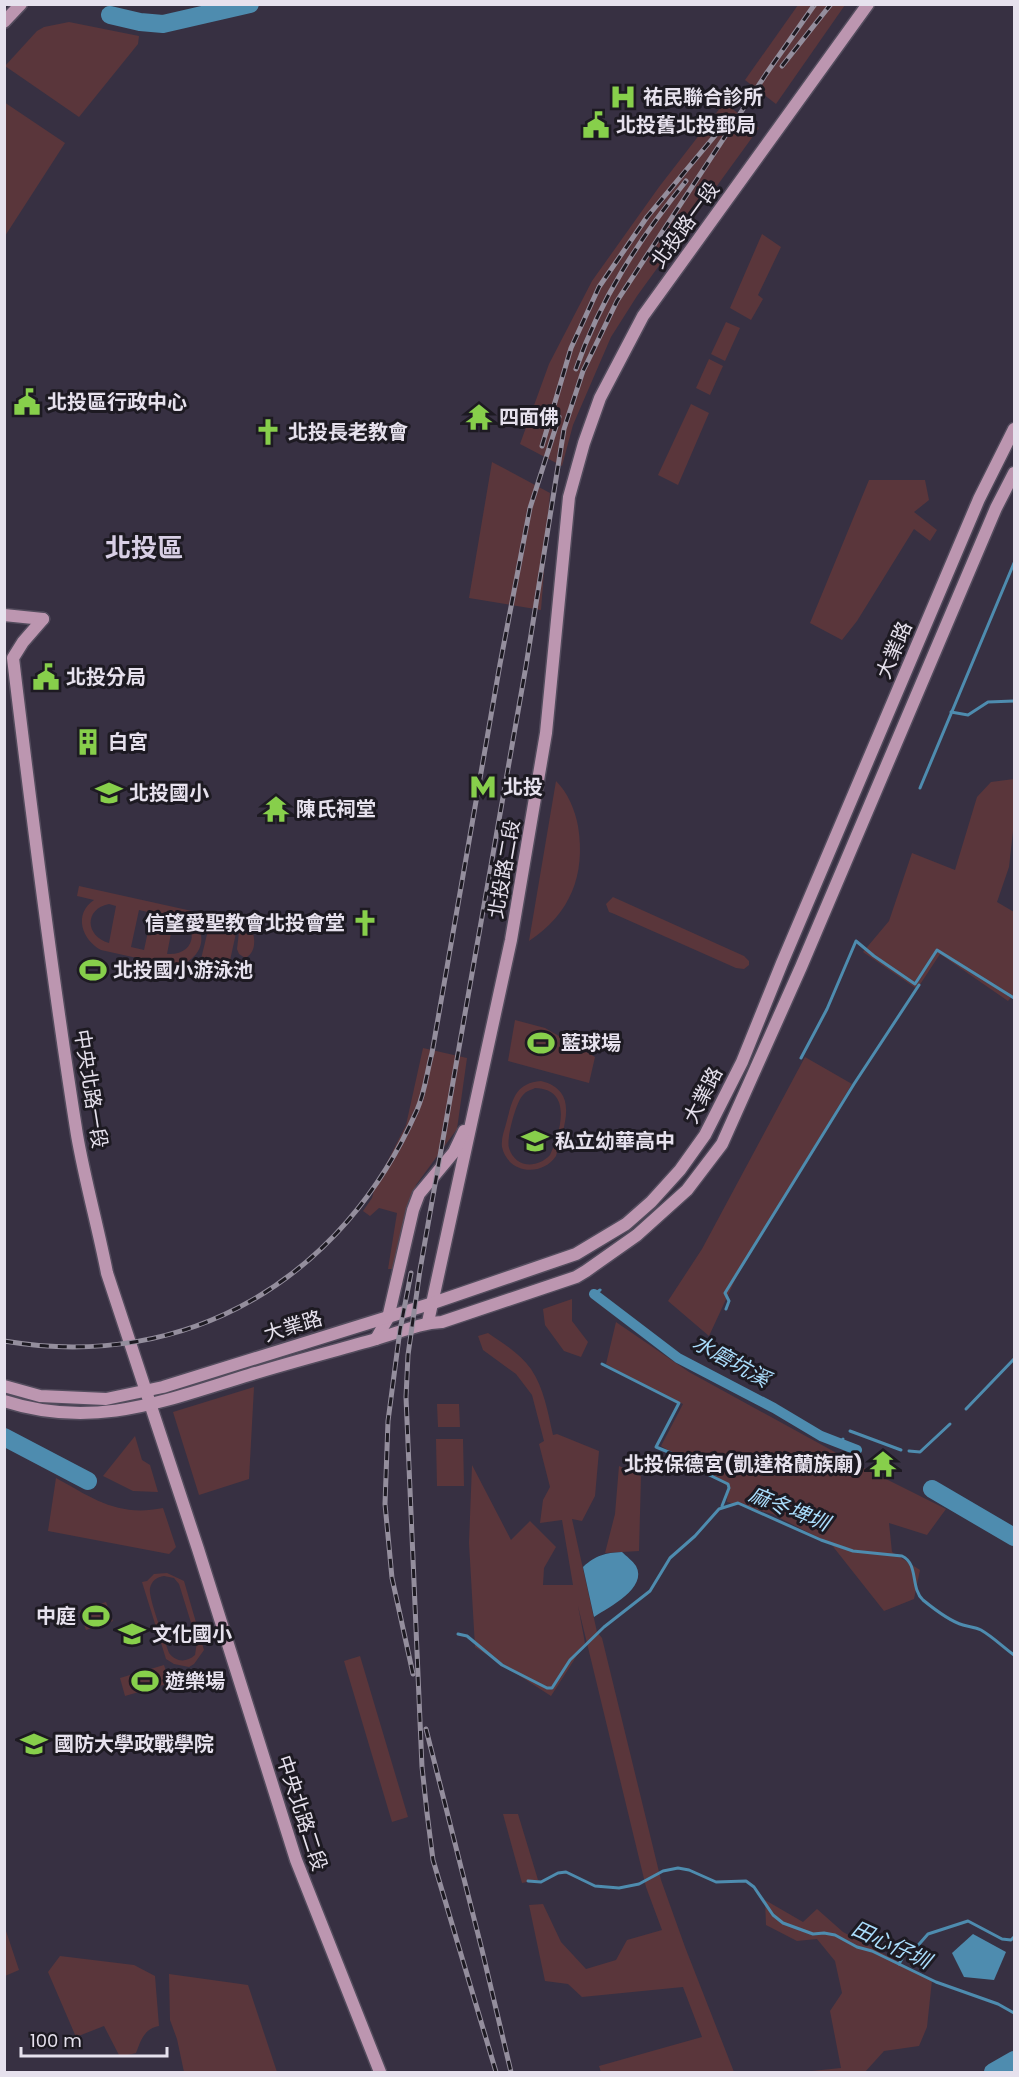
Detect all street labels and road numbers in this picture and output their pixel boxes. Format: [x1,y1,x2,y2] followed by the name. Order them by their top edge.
[644,176,726,274] street label: 北投路一段
[869,617,919,683] street label: 大業路
[482,817,526,921] street label: 北投路二段
[68,1028,114,1150] street label: 中央北路一段
[677,1062,729,1128] street label: 大業路
[260,1304,326,1348] street label: 大業路
[270,1752,334,1874] street label: 中央北路二段

